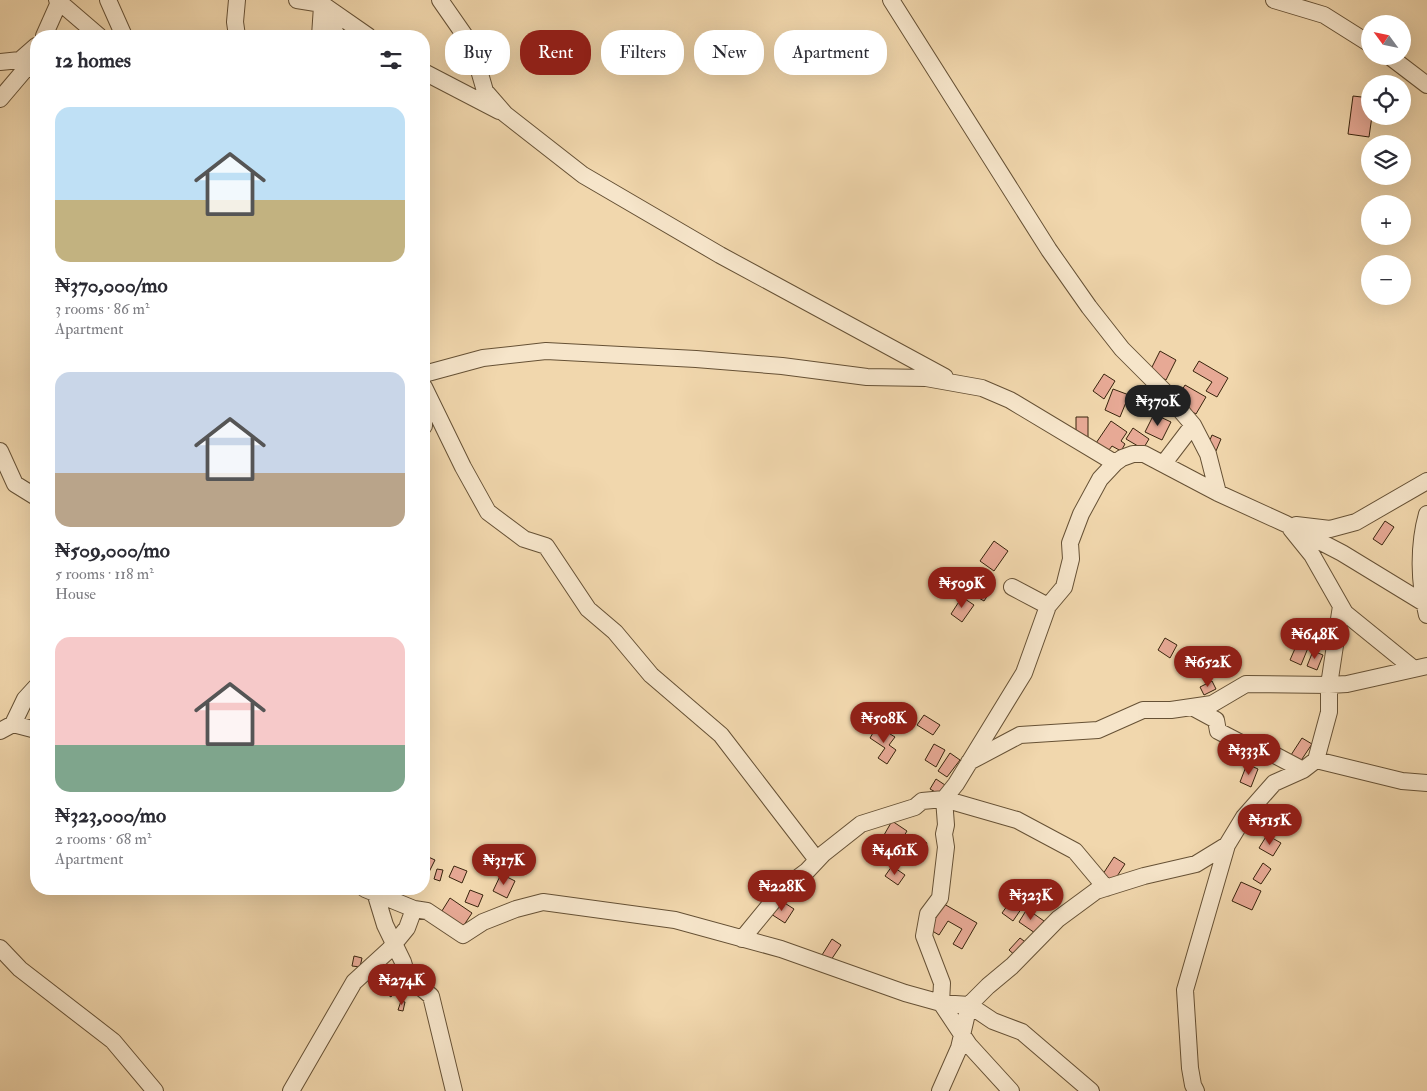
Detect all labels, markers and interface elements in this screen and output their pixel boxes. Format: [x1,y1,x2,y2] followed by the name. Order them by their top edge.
[1361,15,1411,65] north arrow
[1361,15,1411,305] map controls
[445,30,510,75] chip: Buy
[520,30,591,75] chip: Rent
[601,30,684,75] chip: Filters
[694,30,764,75] chip: New
[774,30,887,75] chip: Apartment
[377,46,405,74] icon: filters
[55,47,131,74] text: 12 homes
[1361,75,1411,125] button: locate
[1361,135,1411,185] button: layers
[185,139,275,229] icon: home
[1361,195,1411,245] button: +
[1361,255,1411,305] button: −
[55,272,168,299] text: ₦370,000/mo
[55,299,149,319] text: 3 rooms · 86 m²
[55,319,123,339] text: Apartment
[1123,384,1193,427] pin: ₦370K
[1136,391,1180,411] text: ₦370K
[185,404,275,494] icon: home
[55,537,170,564] text: ₦509,000/mo
[55,564,154,584] text: 5 rooms · 118 m²
[927,566,997,609] pin: ₦509K
[939,573,985,593] text: ₦509K
[55,584,96,604] text: House
[1280,618,1350,660] pin: ₦648K
[1292,624,1338,644] text: ₦648K
[1173,646,1243,688] pin: ₦652K
[1185,652,1231,672] text: ₦652K
[185,669,275,759] icon: home
[849,702,919,744] pin: ₦508K
[861,708,907,728] text: ₦508K
[1214,734,1284,776] pin: ₦333K
[1228,740,1270,760] text: ₦333K
[55,802,166,829] text: ₦323,000/mo
[1235,804,1305,846] pin: ₦515K
[1249,810,1291,830] text: ₦515K
[55,829,151,849] text: 2 rooms · 68 m²
[860,834,930,876] pin: ₦461K
[872,840,918,860] text: ₦461K
[469,844,539,886] pin: ₦317K
[55,849,123,869] text: Apartment
[483,850,525,870] text: ₦317K
[747,870,817,912] pin: ₦228K
[759,876,805,896] text: ₦228K
[996,878,1066,921] pin: ₦323K
[1009,885,1053,905] text: ₦323K
[367,964,437,1006] pin: ₦274K
[379,970,425,990] text: ₦274K

